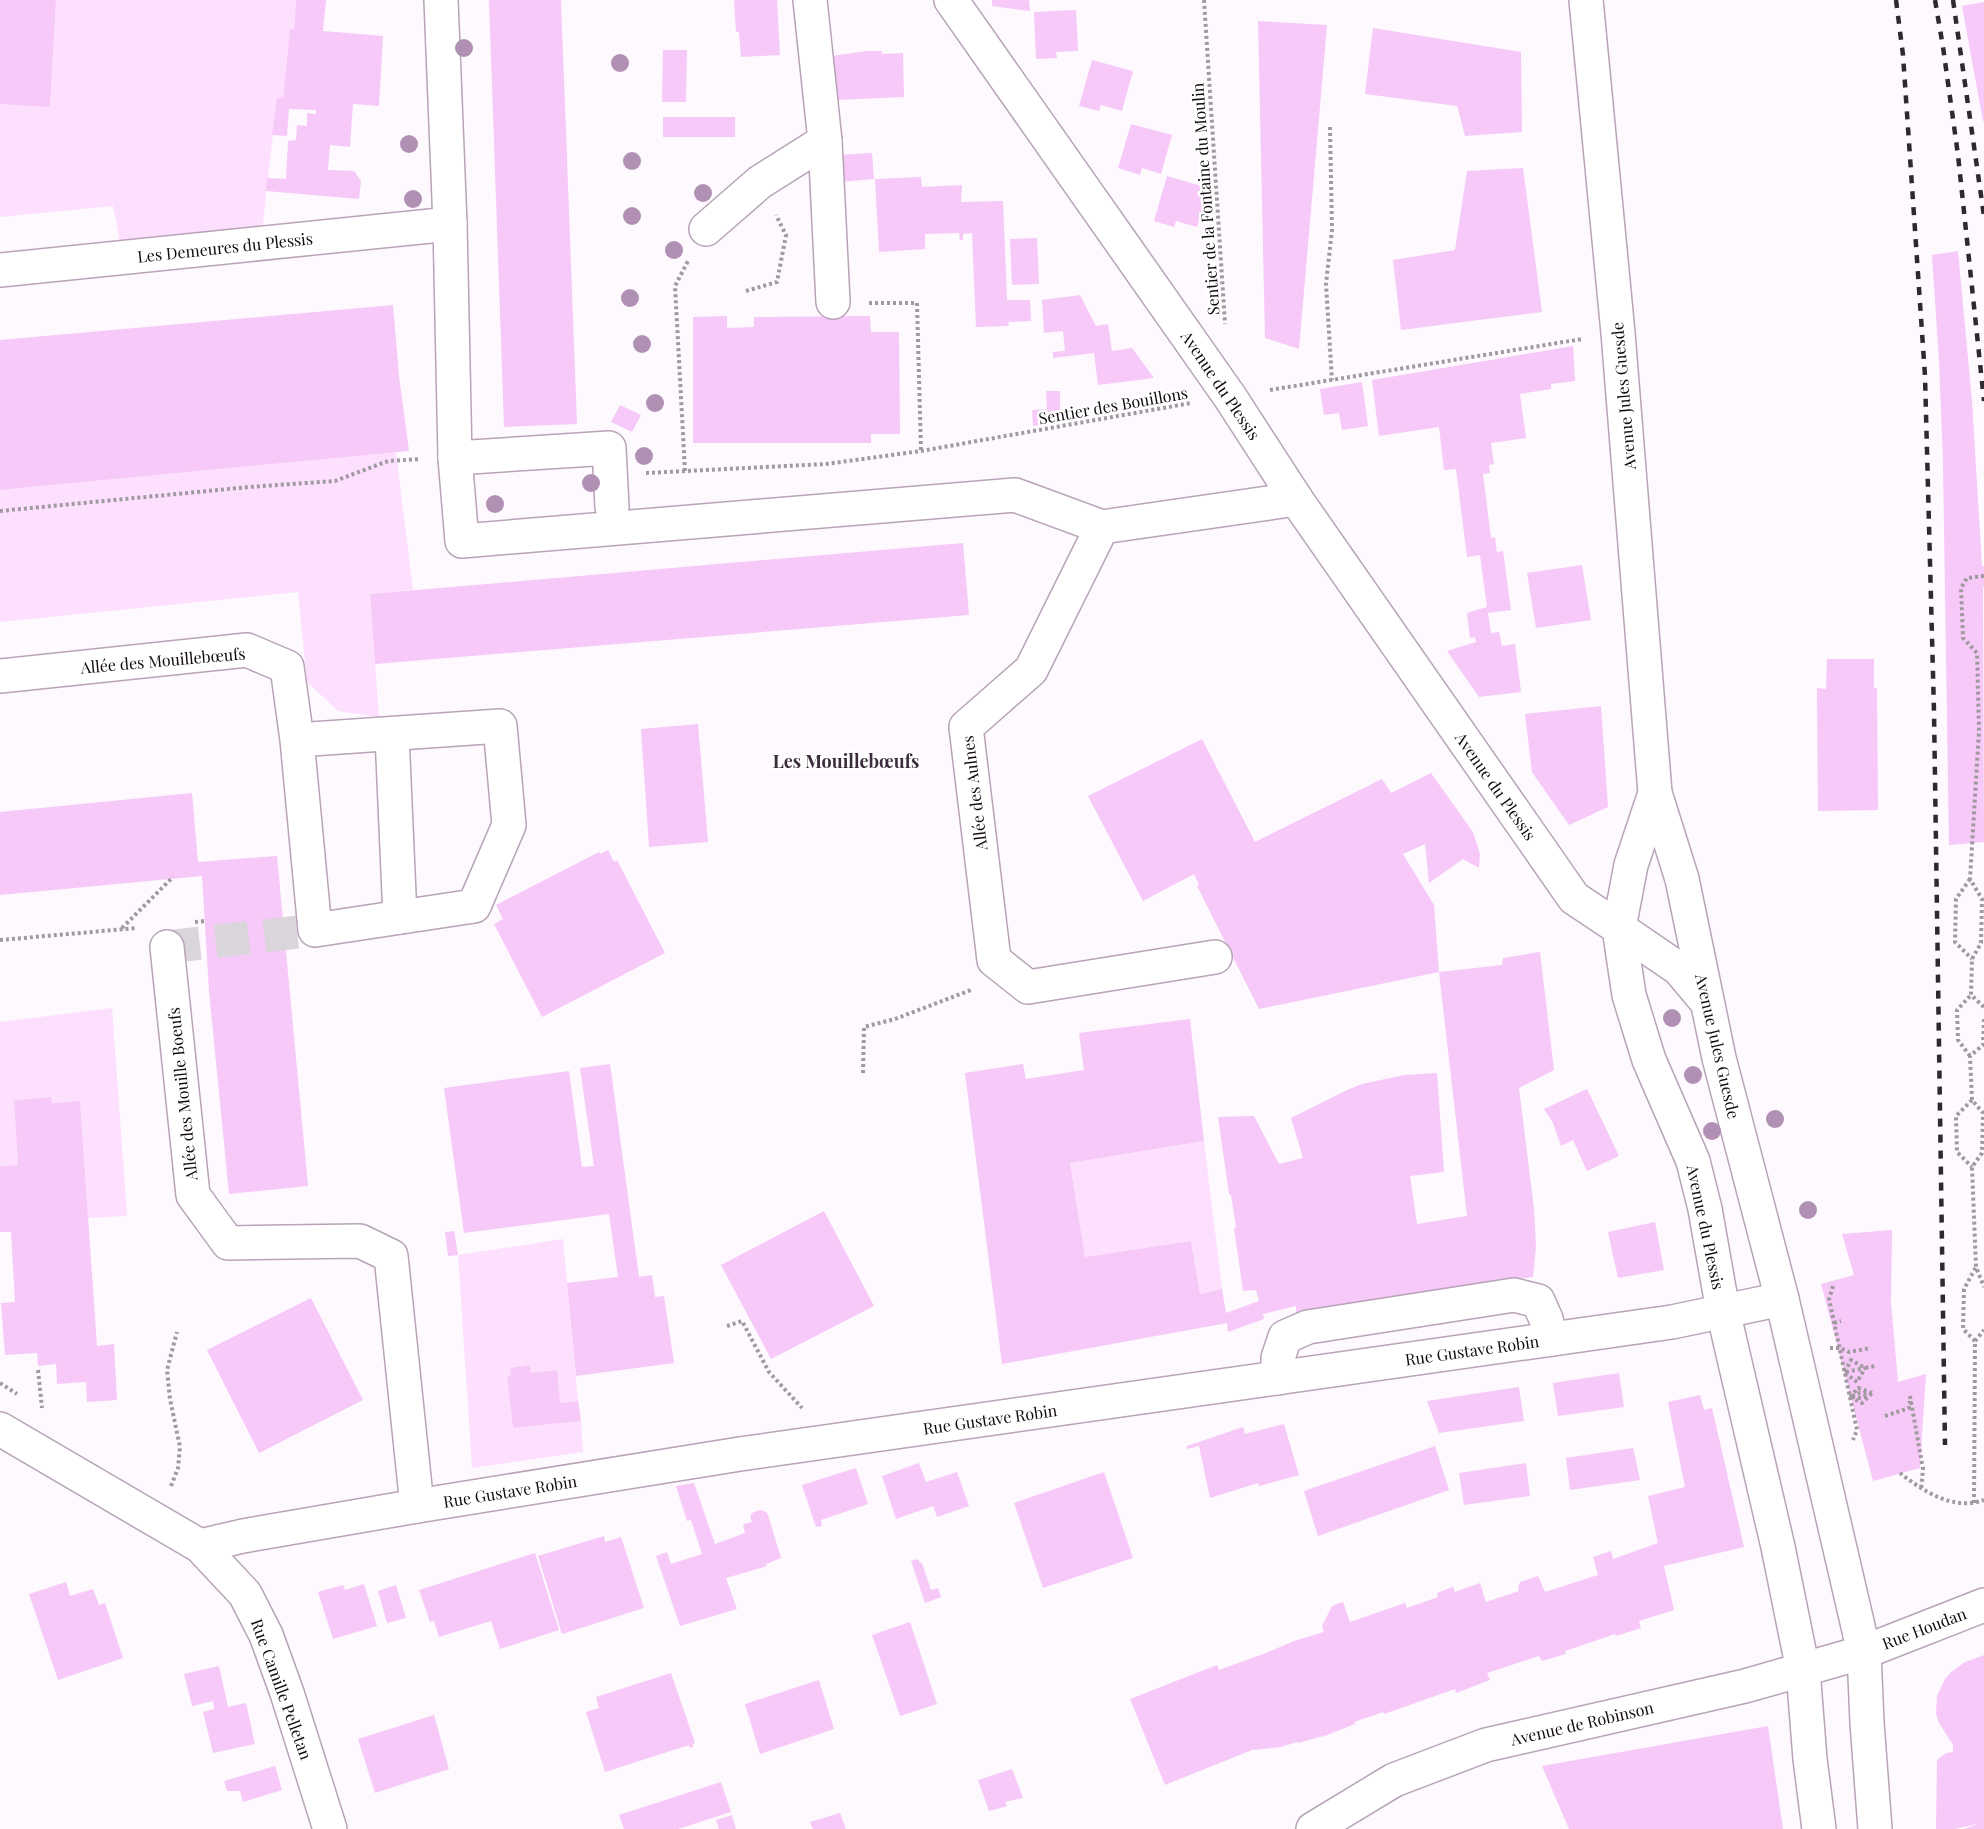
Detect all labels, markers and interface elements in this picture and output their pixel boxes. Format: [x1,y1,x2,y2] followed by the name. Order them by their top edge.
[1186,82,1224,316] street label: Sentier de la Fontaine du Moulin
[136,227,314,267] street label: Les Demeures du Plessis
[1606,321,1640,472] street label: Avenue Jules Guesde
[1176,326,1265,444] street label: Avenue du Plessis
[1037,382,1189,428] street label: Sentier des Bouillons
[79,642,246,678] street label: Allée des Mouillebœufs
[1450,727,1541,844] street label: Avenue du Plessis
[957,734,992,853] street label: Allée des Aulnes
[773,749,919,773] district label: Les Mouillebœufs
[1691,971,1745,1120] street label: Avenue Jules Guesde
[162,1006,202,1183] street label: Allée des Mouille Boeufs
[1682,1162,1729,1291] street label: Avenue du Plessis
[1404,1330,1541,1370] street label: Rue Gustave Robin
[922,1399,1059,1439] street label: Rue Gustave Robin
[442,1470,579,1512] street label: Rue Gustave Robin
[1879,1602,1969,1654] street label: Rue Houdan
[247,1616,317,1763] street label: Rue Camille Pelletan
[1508,1696,1656,1750] street label: Avenue de Robinson

